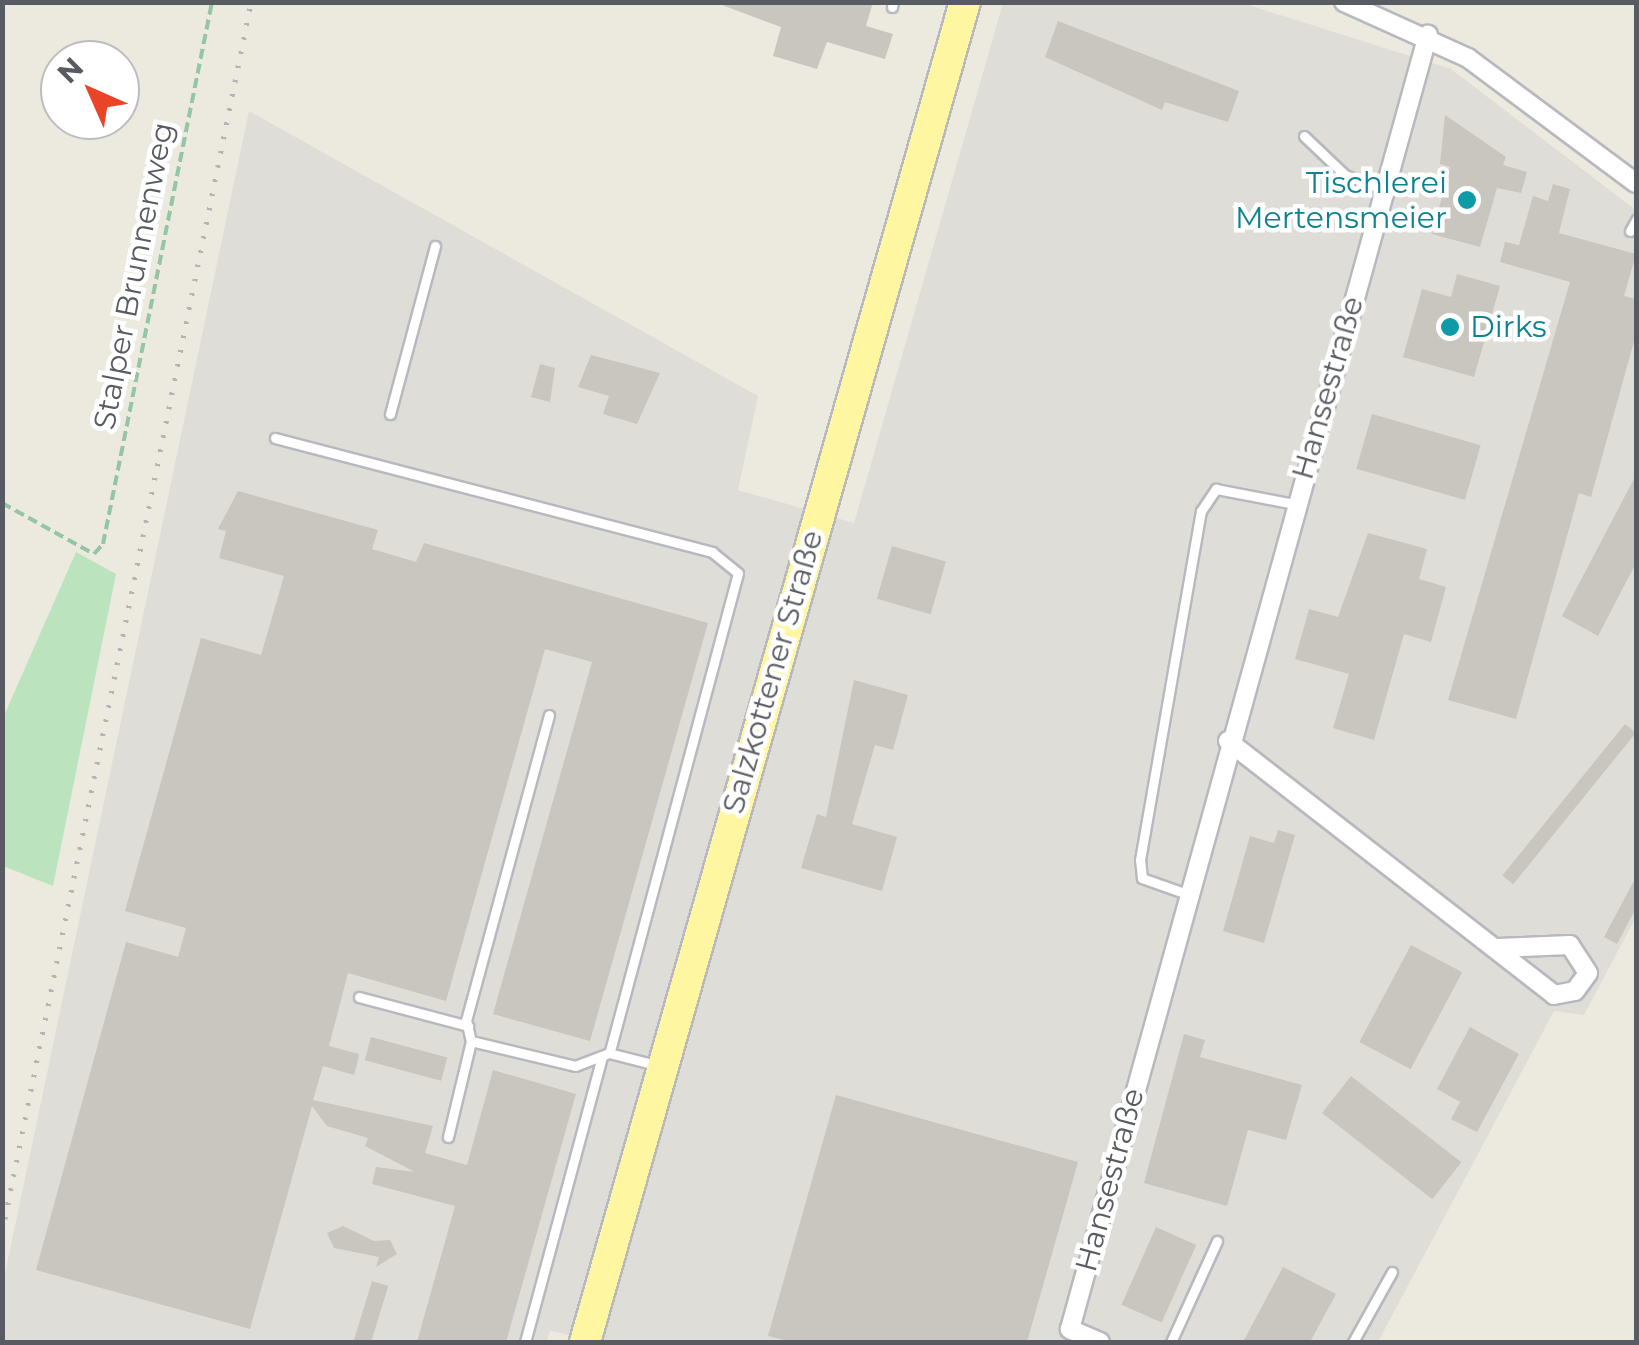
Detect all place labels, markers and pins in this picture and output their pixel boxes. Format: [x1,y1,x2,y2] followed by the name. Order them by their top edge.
[1235,165,1447,236] place label: Tischlerei Mertensmeier
[1456,189,1478,211] marker: Tischlerei Mertensmeier
[1470,309,1547,345] place label: Dirks
[1439,316,1461,338] marker: Dirks

